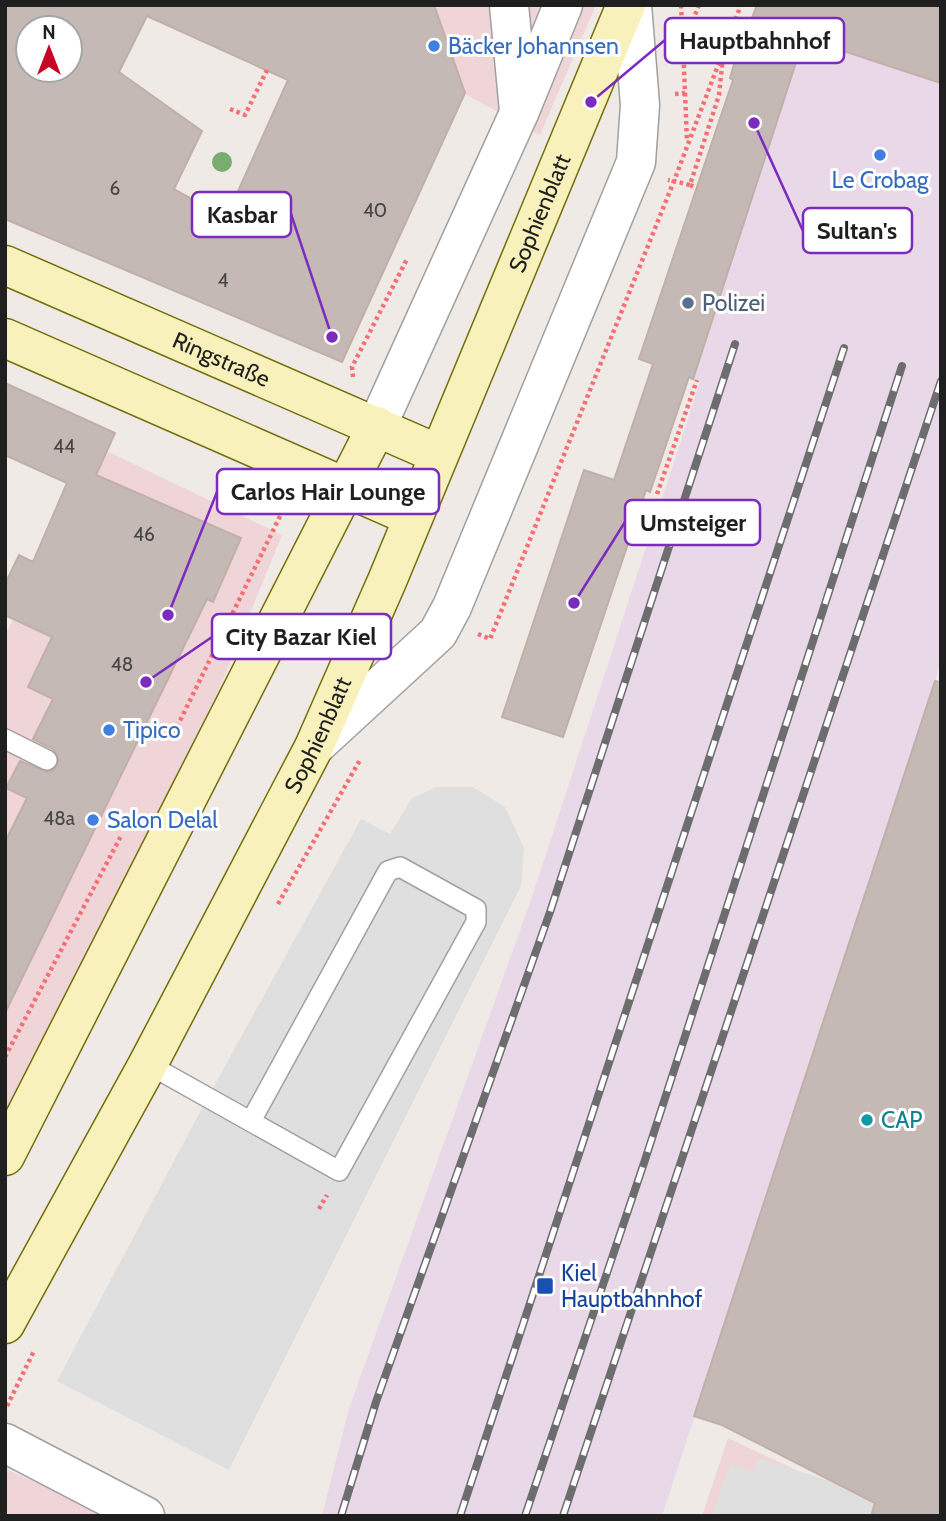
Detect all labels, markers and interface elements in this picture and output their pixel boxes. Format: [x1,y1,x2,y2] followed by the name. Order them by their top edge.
[14,14,84,84] north arrow
[665,18,844,63] callout: Hauptbahnhof
[42,21,56,44] text: N
[679,26,831,55] text: Hauptbahnhof
[448,32,619,60] place label: Bäcker Johannsen
[426,38,442,54] marker: Bäcker Johannsen
[872,147,888,163] marker: Le Crobag
[503,150,577,277] street label: Sophienblatt
[831,166,929,194] place label: Le Crobag
[110,177,120,200] house number: 6
[192,192,291,237] callout: Kasbar
[363,199,387,222] house number: 40
[207,200,277,229] text: Kasbar
[803,208,912,253] callout: Sultan's
[817,216,897,245] text: Sultan's
[218,269,229,292] house number: 4
[702,289,765,317] place label: Polizei
[680,295,696,311] marker: Polizei
[168,326,274,393] street label: Ringstraße
[53,435,75,458] house number: 44
[217,469,439,514] callout: Carlos Hair Lounge
[231,477,425,506] text: Carlos Hair Lounge
[625,500,760,545] callout: Umsteiger
[640,508,746,537] text: Umsteiger
[133,523,155,546] house number: 46
[212,614,391,659] callout: City Bazar Kiel
[225,622,377,651] text: City Bazar Kiel
[111,653,133,676] house number: 48
[278,672,357,798] street label: Sophienblatt
[123,716,181,744] place label: Tipico
[101,722,117,738] marker: Tipico
[107,806,218,834] place label: Salon Delal
[43,807,75,830] house number: 48a
[85,812,101,828] marker: Salon Delal
[881,1106,923,1134] place label: CAP
[859,1112,875,1128] marker: CAP
[561,1259,703,1313] place label: Kiel Hauptbahnhof
[535,1276,555,1296] marker: Kiel Hauptbahnhof

